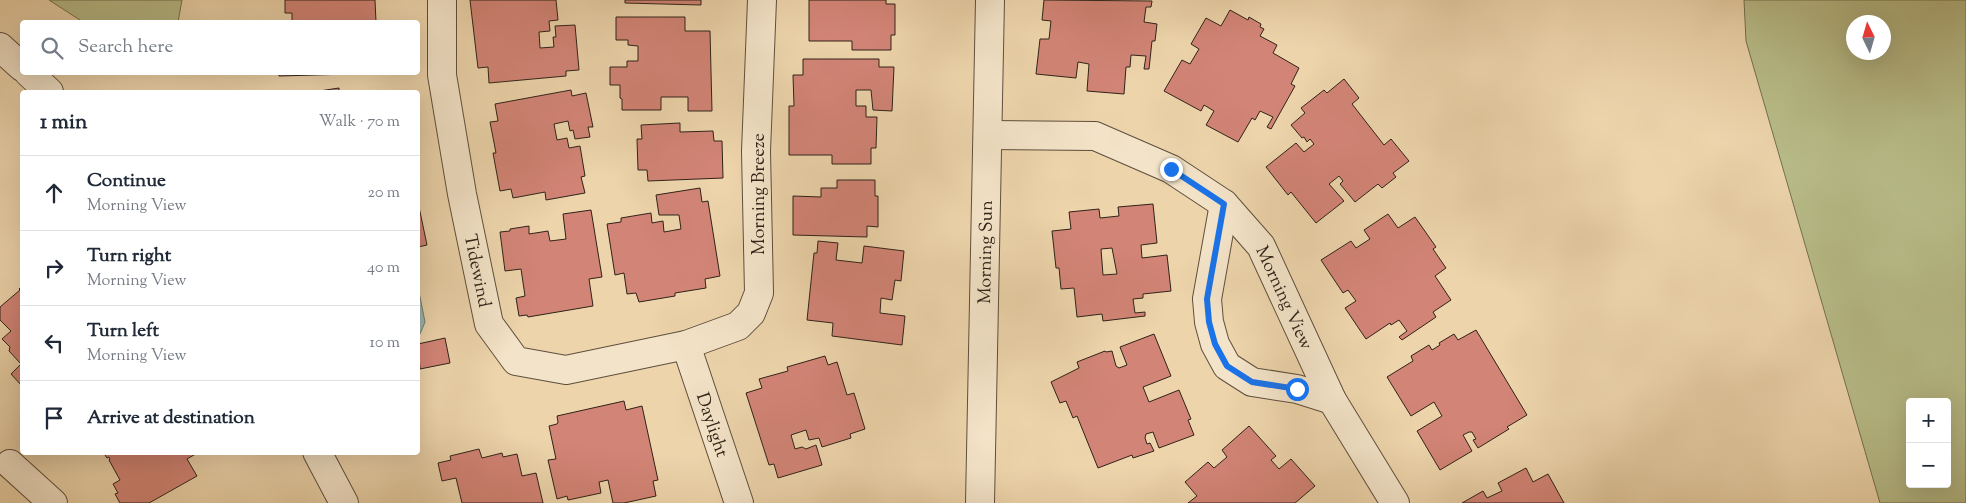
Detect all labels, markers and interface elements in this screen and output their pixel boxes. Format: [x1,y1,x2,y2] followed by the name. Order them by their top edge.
[1846,15,1891,60] north arrow
[20,20,420,75] search box
[38,34,66,62] icon: search
[78,34,173,61] text: Search here
[40,108,87,138] text: 1 min
[319,111,400,134] text: Walk · 70 m
[747,133,773,255] street label: Morning Breeze
[1160,158,1183,181] route end
[87,168,166,195] text: Continue
[40,179,68,207] icon: ahead
[367,182,400,205] text: 20 m
[87,195,186,218] text: Morning View
[973,200,1001,304] street label: Morning Sun
[456,232,496,310] street label: Tidewind
[1248,242,1318,355] street label: Morning View
[87,243,171,270] text: Turn right
[40,254,68,282] icon: right
[367,257,400,280] text: 40 m
[87,270,186,293] text: Morning View
[87,318,159,345] text: Turn left
[40,329,68,357] icon: left
[370,332,400,355] text: 10 m
[87,345,186,368] text: Morning View
[1286,378,1309,401] route start
[688,390,734,461] street label: Daylight
[1906,398,1951,488] map controls
[1906,398,1951,443] button: +
[40,404,68,432] icon: arrive
[87,405,255,432] text: Arrive at destination
[1906,443,1951,488] button: −

